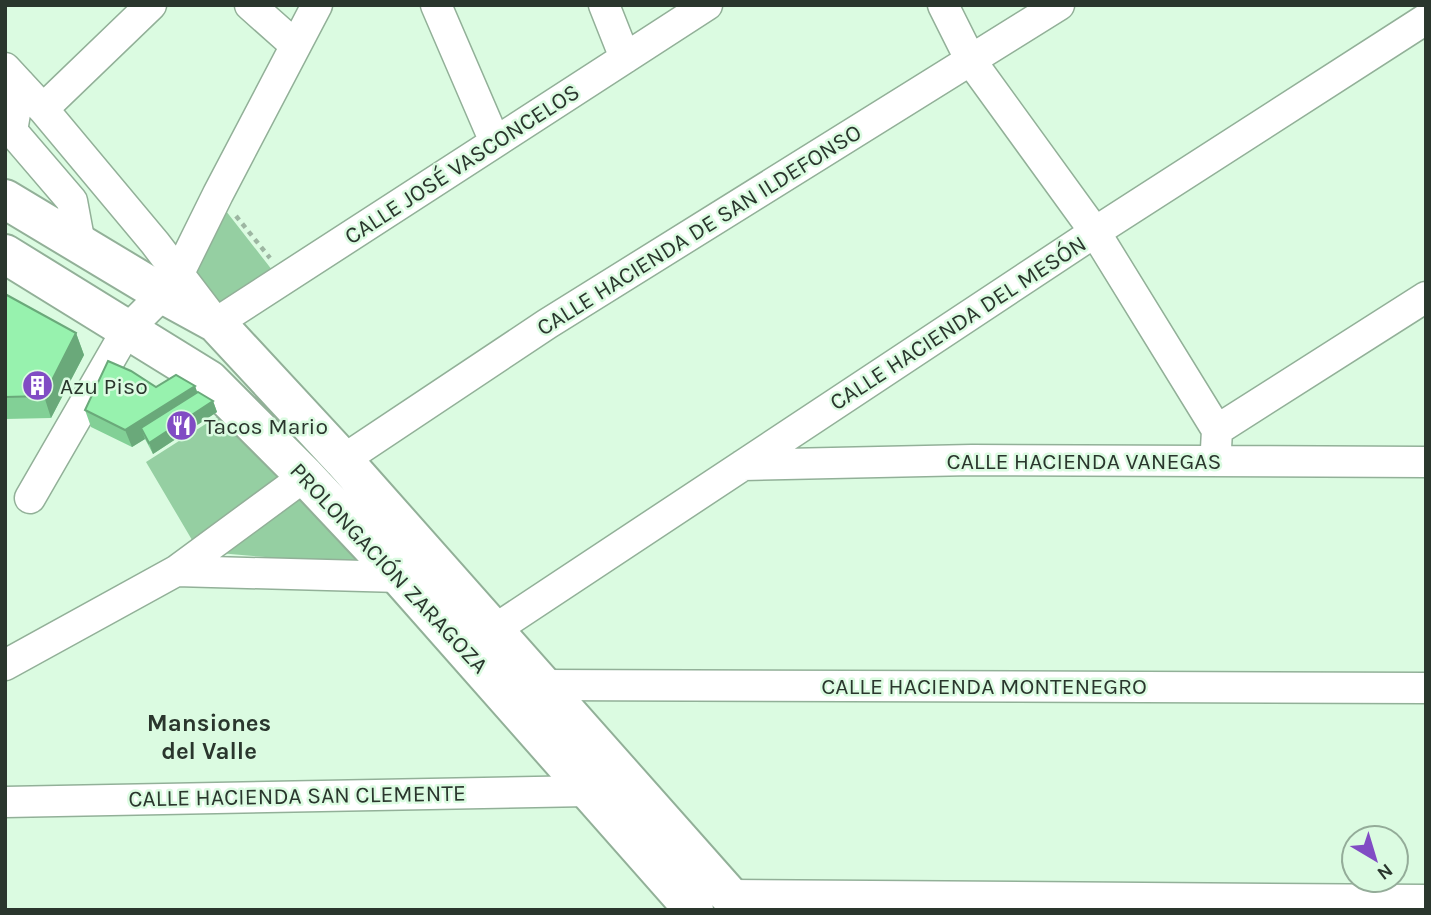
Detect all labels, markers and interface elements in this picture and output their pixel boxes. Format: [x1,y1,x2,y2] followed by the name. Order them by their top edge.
[340,78,584,250] street label: CALLE JOSÉ VASCONCELOS
[532,119,866,341] street label: CALLE HACIENDA DE SAN ILDEFONSO
[825,230,1091,416] street label: CALLE HACIENDA DEL MESÓN
[20,369,54,403] building icon: Azu Piso
[60,373,148,400] place label: Azu Piso
[164,409,198,443] restaurant icon: Tacos Mario
[204,413,328,440] place label: Tacos Mario
[947,448,1221,475] street label: CALLE HACIENDA VANEGAS
[284,457,494,679] street label: PROLONGACIÓN ZARAGOZA
[821,673,1147,700] street label: CALLE HACIENDA MONTENEGRO
[147,709,271,765] district label: Mansiones del Valle
[128,780,466,812] street label: CALLE HACIENDA SAN CLEMENTE
[1340,824,1410,894] north arrow
[1373,859,1397,884] text: N

